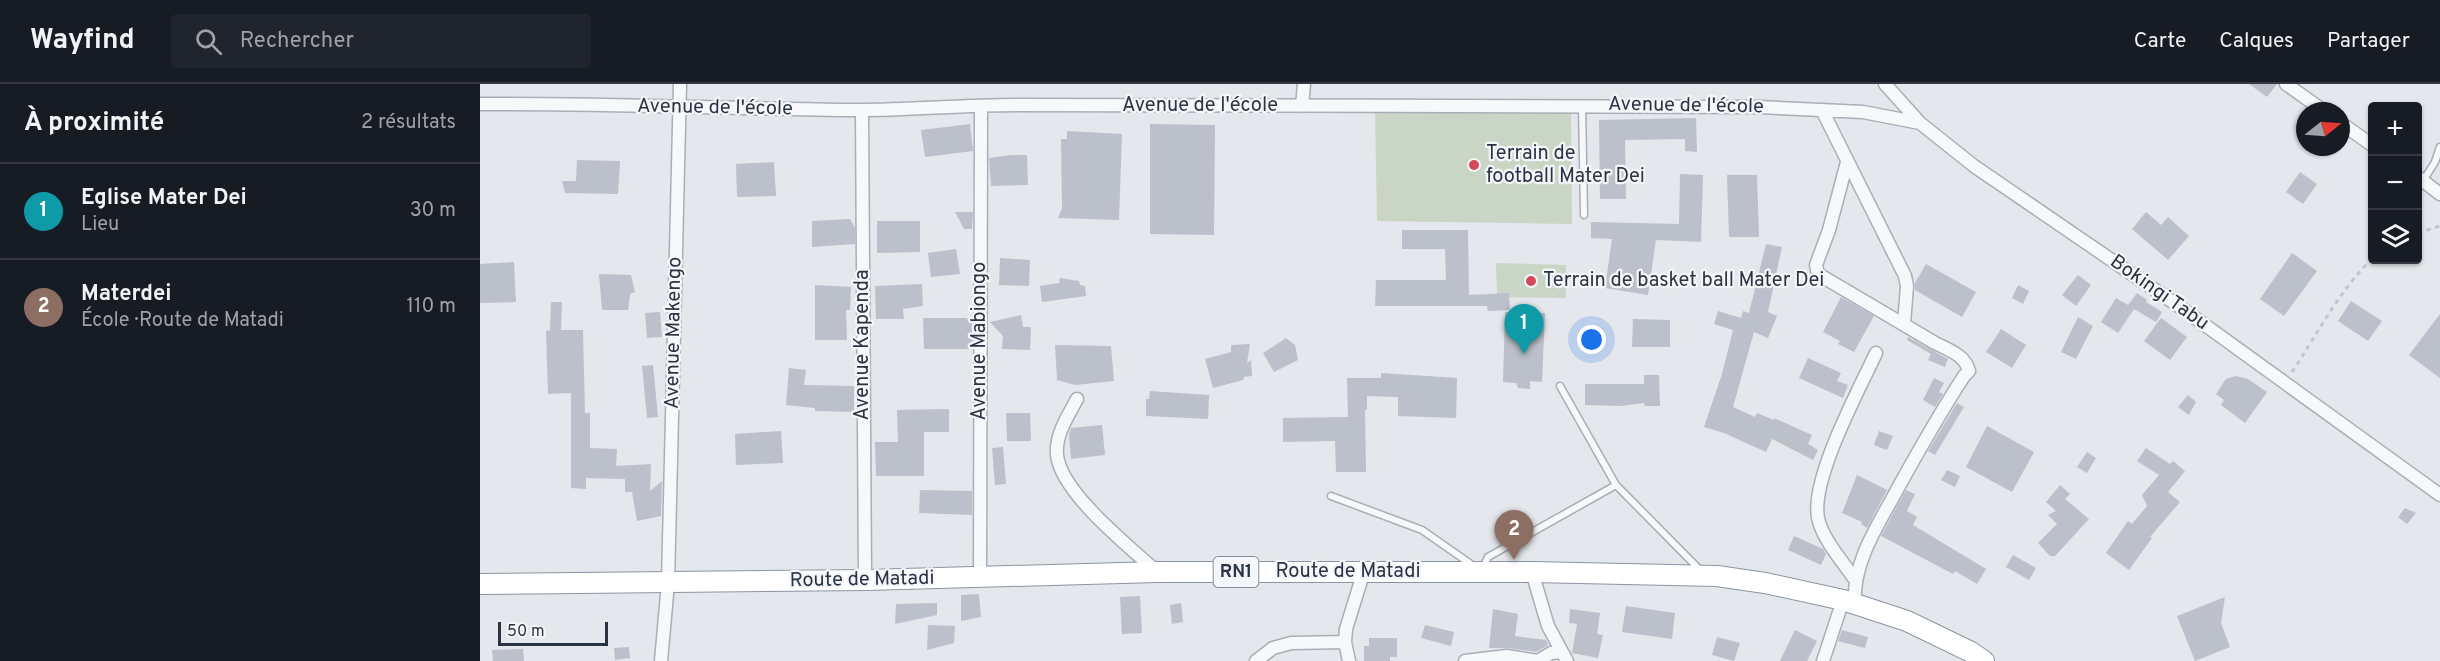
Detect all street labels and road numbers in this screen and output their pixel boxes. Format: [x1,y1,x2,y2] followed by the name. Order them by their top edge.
[1608,92,1764,120] street label: Avenue de l'école
[1122,93,1278,119] street label: Avenue de l'école
[637,94,793,122] street label: Avenue de l'école
[2104,249,2214,337] street label: Bokingi Tabu
[660,257,688,409] street label: Avenue Makengo
[967,262,993,420] street label: Avenue Mabiongo
[850,269,876,421] street label: Avenue Kapenda
[1214,557,1258,587] road number: RN1
[1276,559,1420,585] street label: Route de Matadi
[789,566,935,594] street label: Route de Matadi

